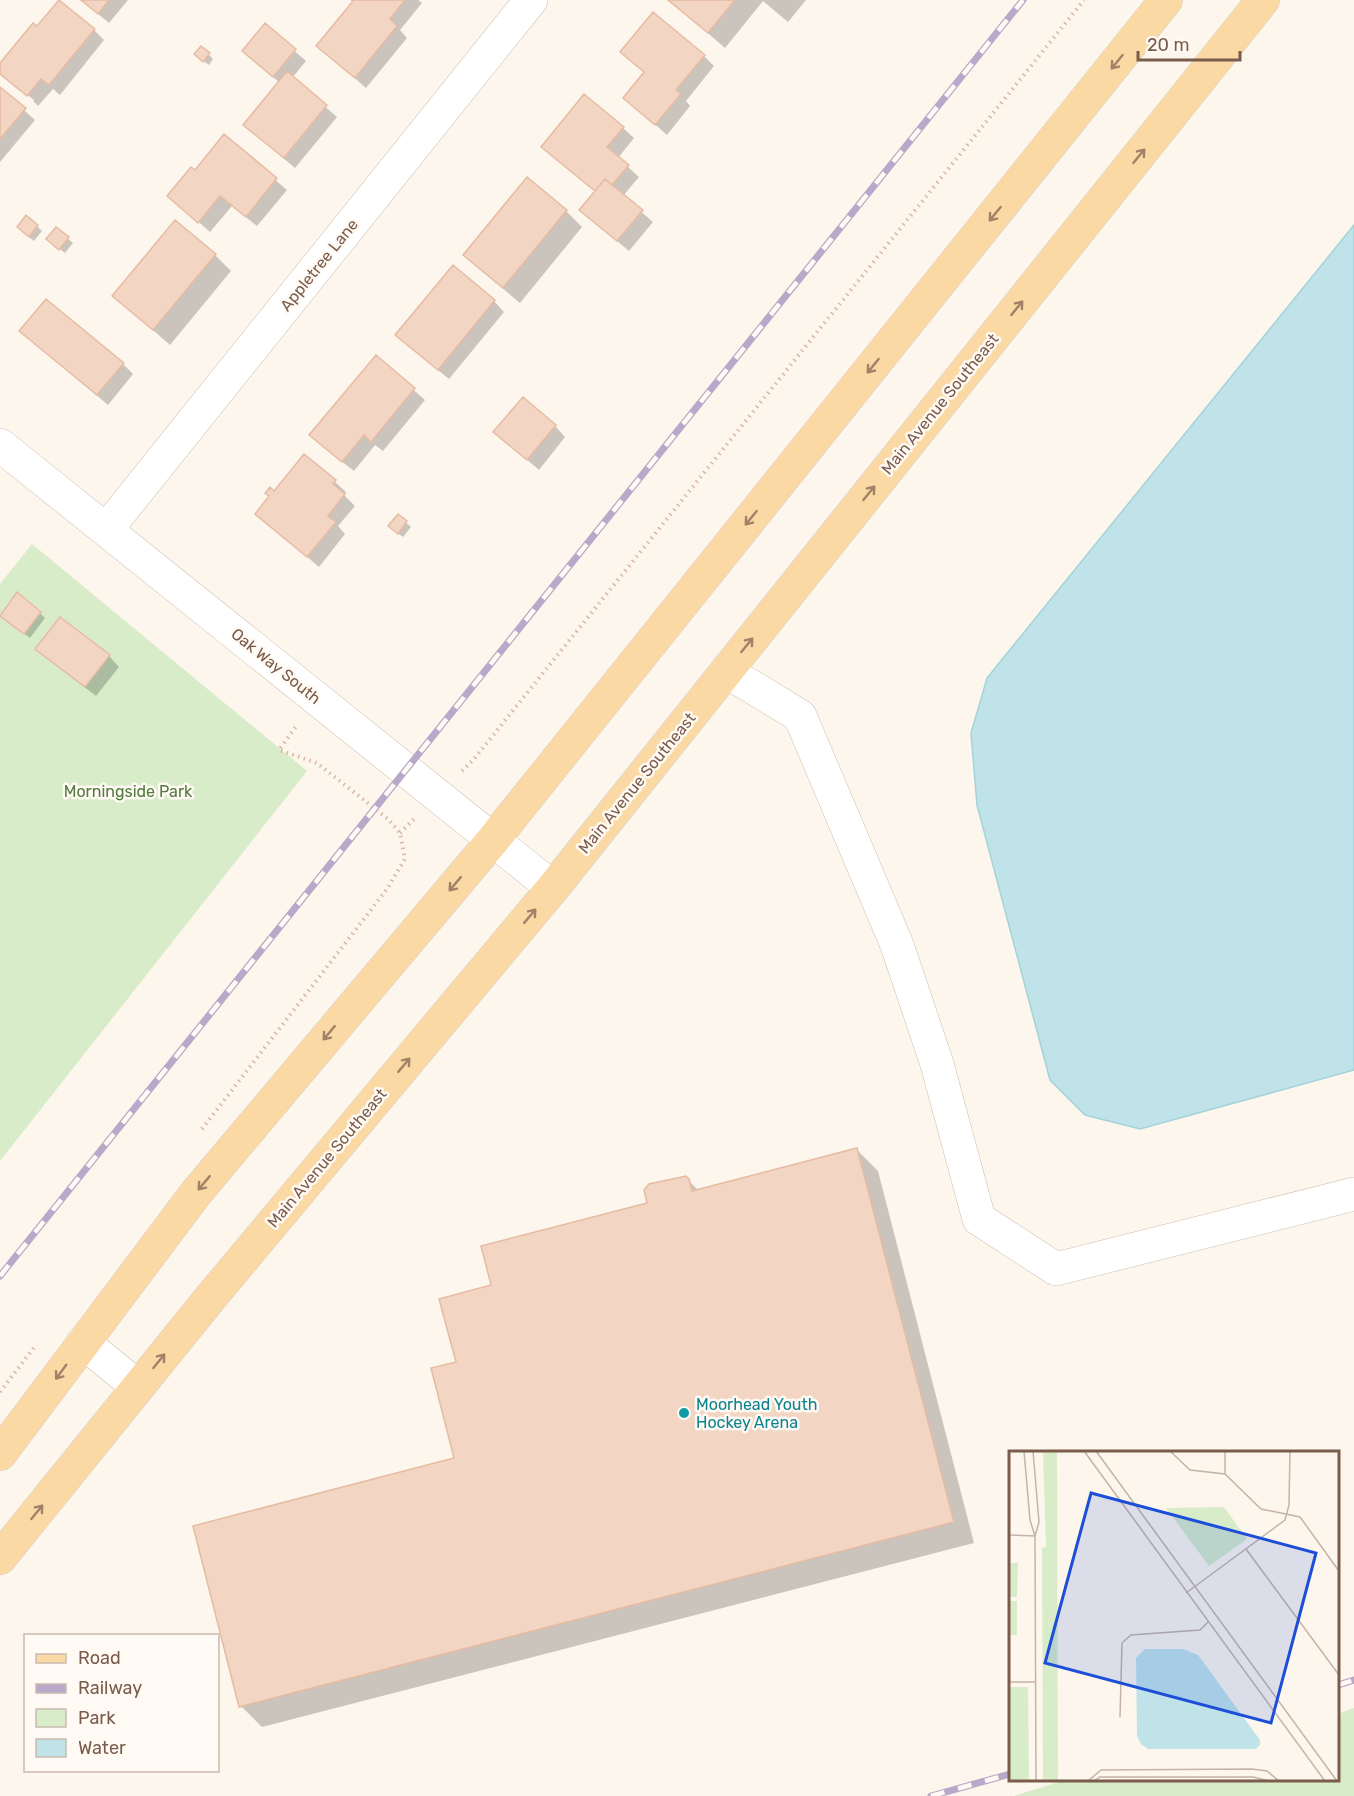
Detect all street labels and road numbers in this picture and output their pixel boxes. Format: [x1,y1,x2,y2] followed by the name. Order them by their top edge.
[276,215,362,315] street label: Appletree Lane
[877,330,1003,478] street label: Main Avenue Southeast
[227,624,325,708] street label: Oak Way South
[574,709,700,857] street label: Main Avenue Southeast
[263,1085,391,1231] street label: Main Avenue Southeast

